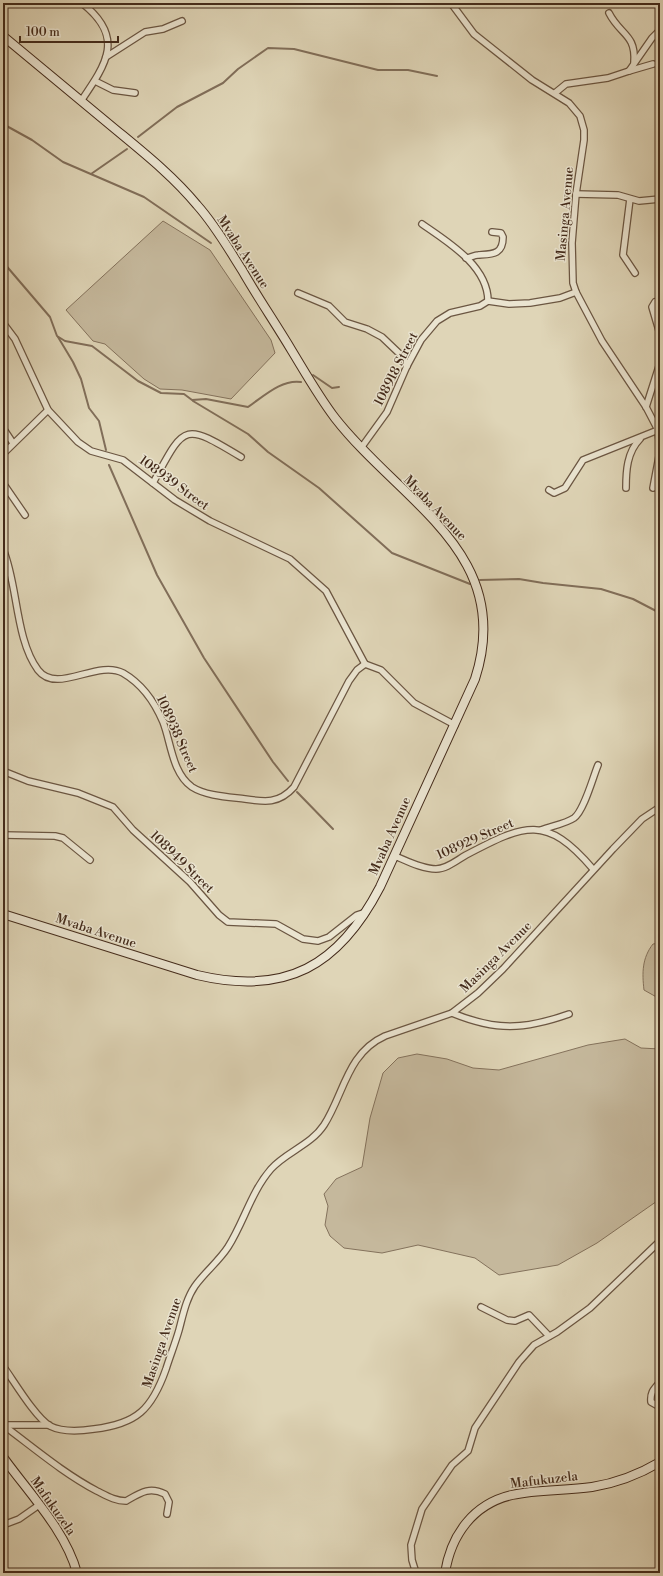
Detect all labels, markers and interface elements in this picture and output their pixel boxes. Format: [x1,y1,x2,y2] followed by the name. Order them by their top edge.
[20,18,118,44] scale bar
[26,25,60,40] text: 100 m
[553,166,577,262] street label: Masinga Avenue
[213,212,273,292] street label: Mvaba Avenue
[371,329,422,409] street label: 108918 Street
[136,452,212,514] street label: 108939 Street
[400,472,470,544] street label: Mvaba Avenue
[153,693,201,775] street label: 108938 Street
[366,794,415,878] street label: Mvaba Avenue
[434,815,516,863] street label: 108929 Street
[147,827,218,897] street label: 108949 Street
[54,910,139,952] street label: Mvaba Avenue
[457,918,535,996] street label: Masinga Avenue
[139,1295,185,1390] street label: Masinga Avenue
[509,1468,579,1492] street label: Mafukuzela
[27,1474,79,1539] street label: Mafukuzela

